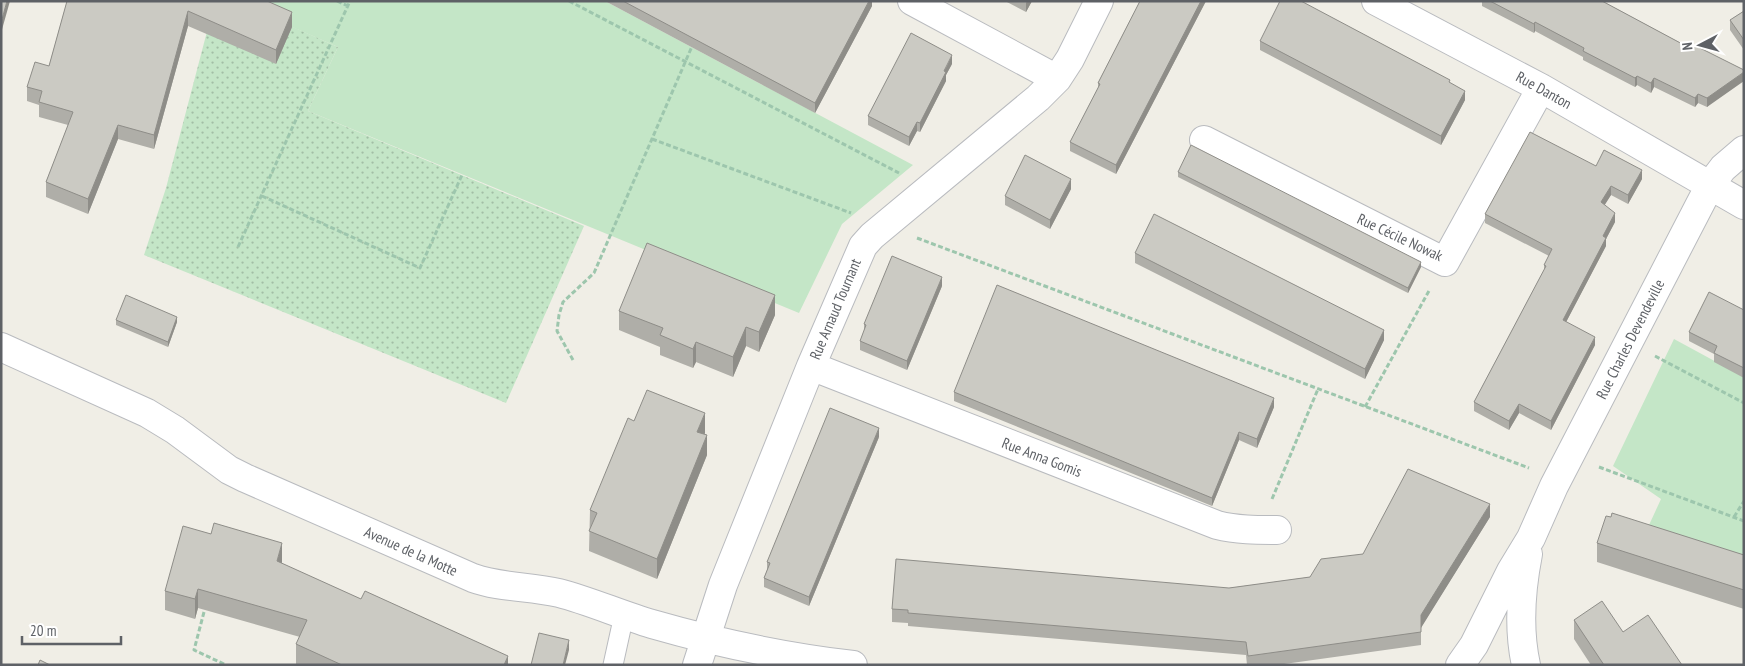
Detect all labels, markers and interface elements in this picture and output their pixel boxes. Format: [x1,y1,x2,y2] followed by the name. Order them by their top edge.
[1675,20,1725,70] north arrow
[1678,42,1696,51] text: N
[1513,67,1575,113] street label: Rue Danton
[1354,209,1446,265] street label: Rue Cécile Nowak
[805,256,865,362] street label: Rue Arnaud Tournant
[1592,276,1668,402] street label: Rue Charles Devendeville
[999,433,1085,481] street label: Rue Anna Gomis
[361,522,461,580] street label: Avenue de la Motte
[22,614,121,646] scale bar
[30,621,56,640] text: 20 m

